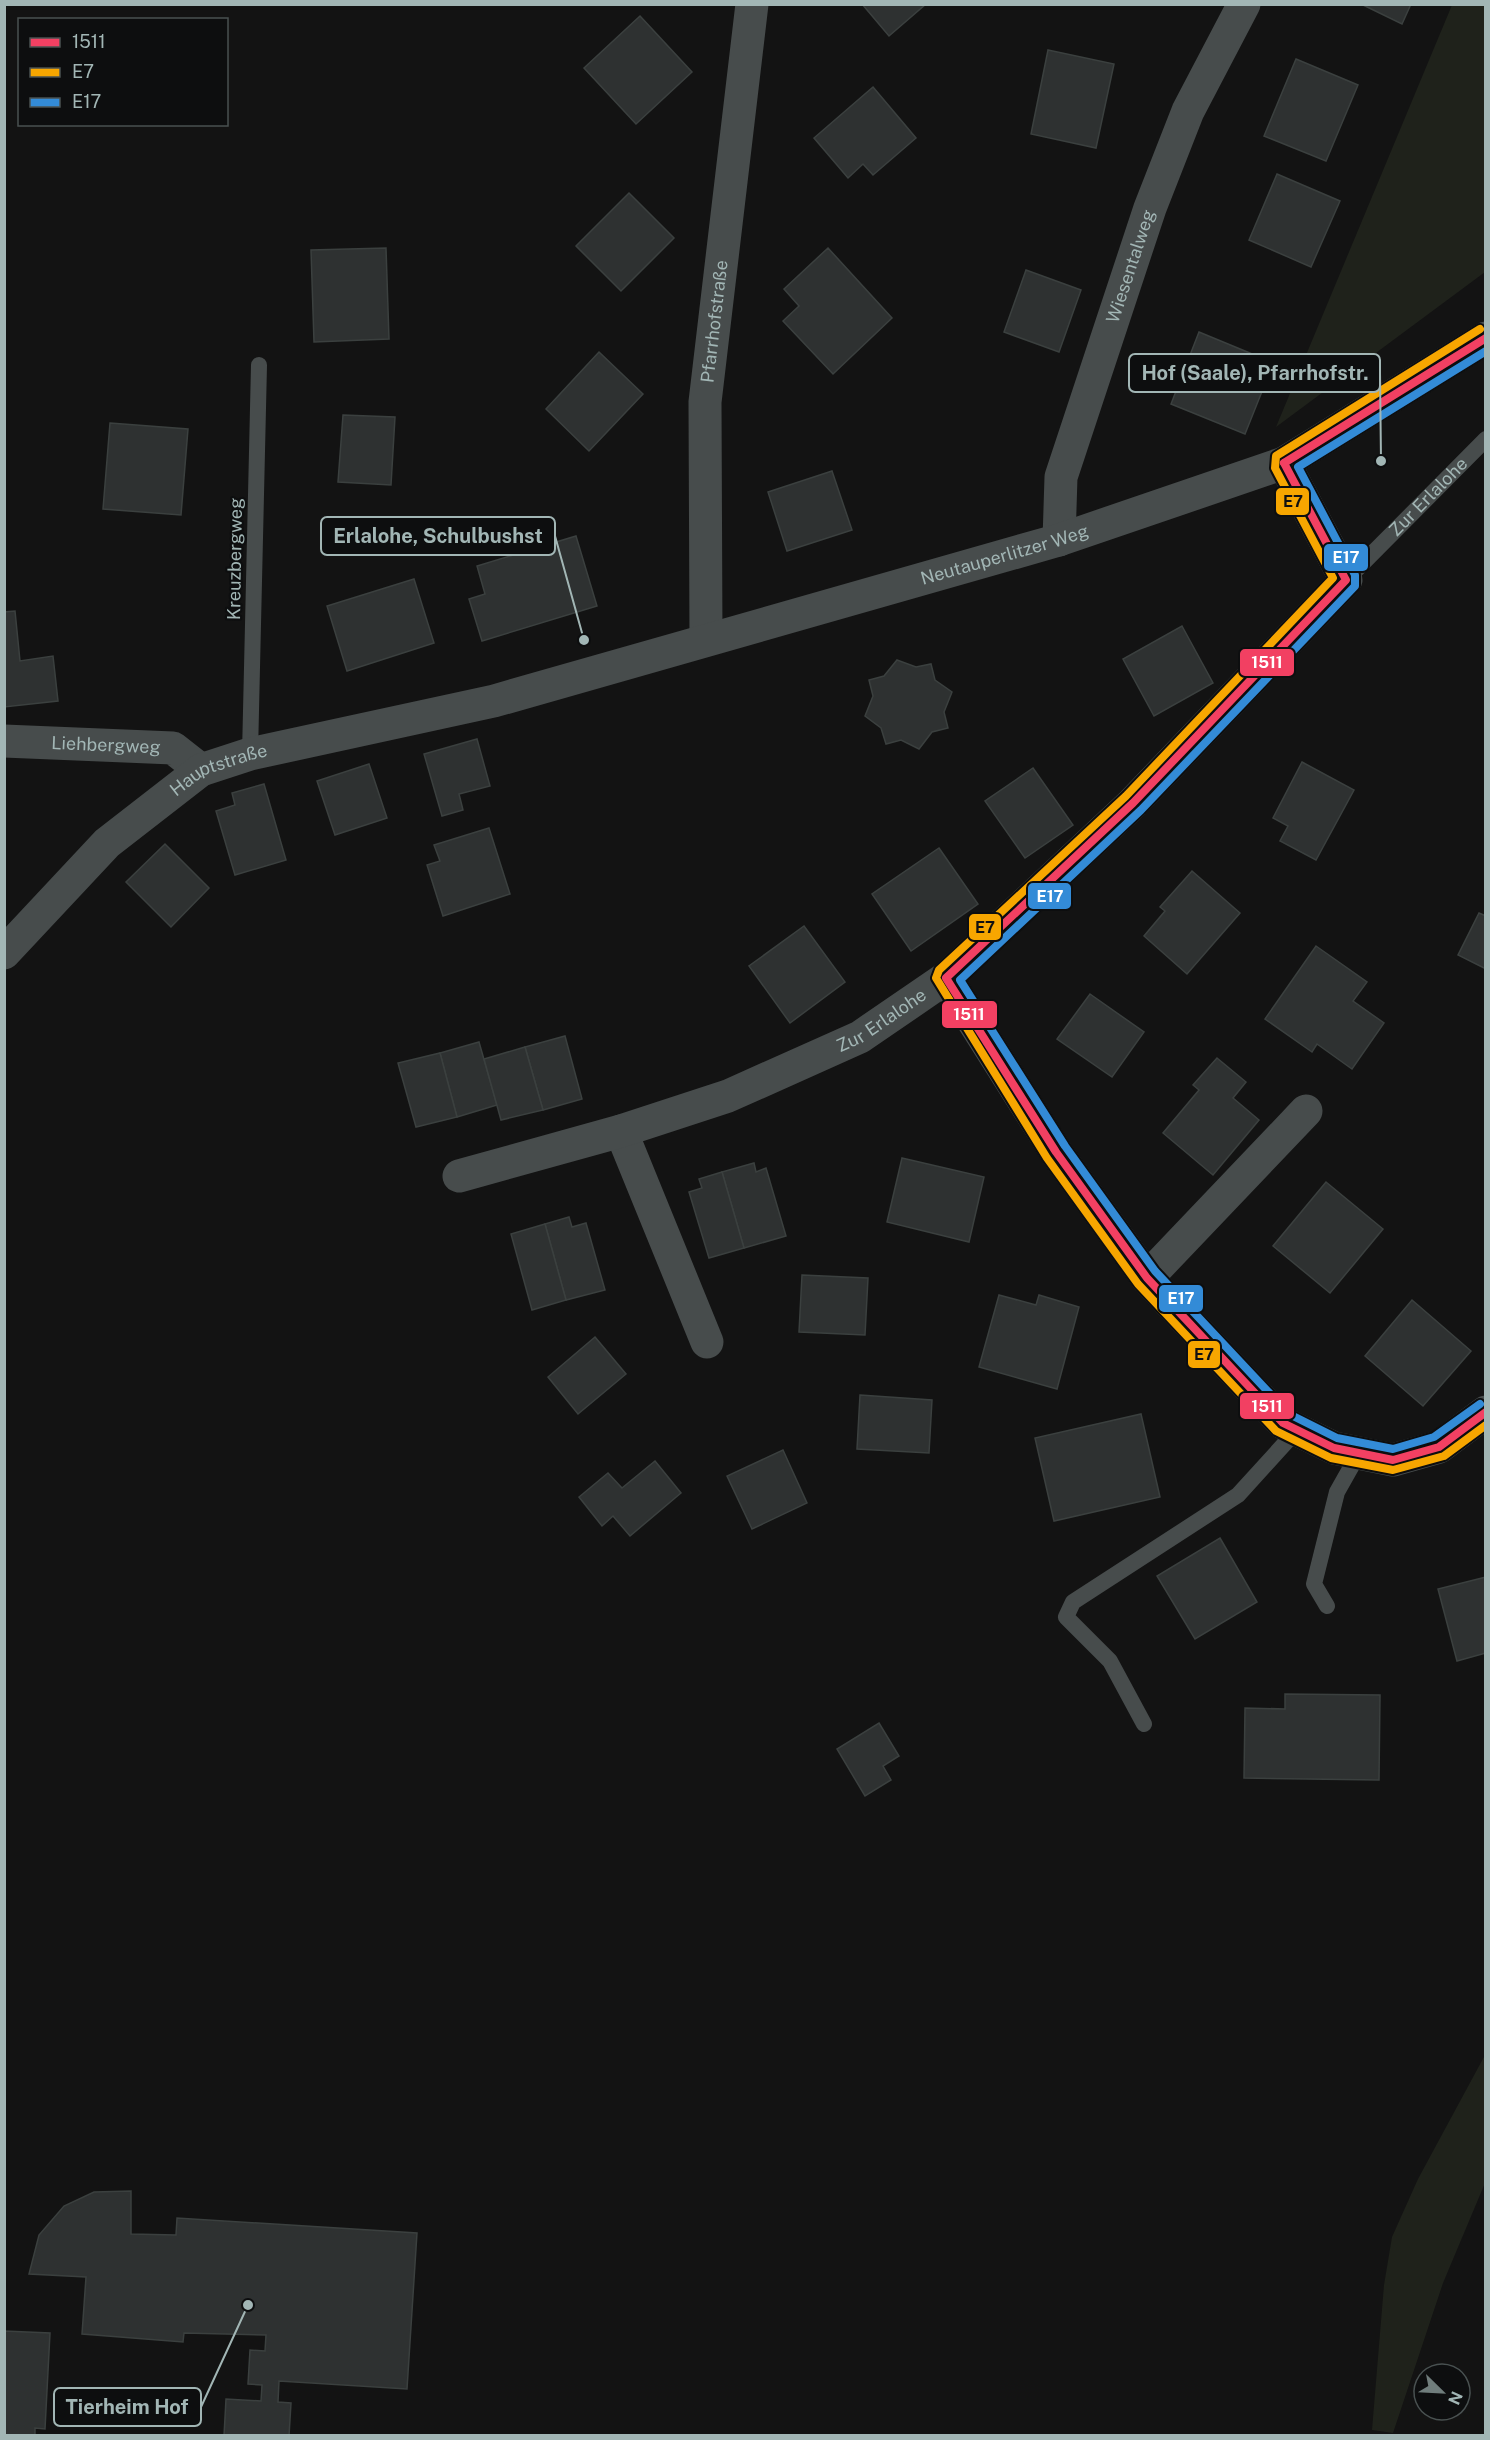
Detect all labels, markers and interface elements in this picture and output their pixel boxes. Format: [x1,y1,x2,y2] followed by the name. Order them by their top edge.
[18,18,228,126] legend
[72,31,106,52] text: 1511
[72,61,94,82] text: E7
[72,91,101,112] text: E17
[1102,207,1159,326] street label: Wiesentalweg
[696,259,732,384] street label: Pfarrhofstraße
[1129,354,1380,392] callout: Hof (Saale), Pfarrhofstr.
[1141,361,1369,385] text: Hof (Saale), Pfarrhofstr.
[1385,453,1472,540] street label: Zur Erlalohe
[1275,487,1310,516] line badge: E7
[1283,492,1303,511] text: E7
[223,498,246,620] street label: Kreuzbergweg
[321,517,555,555] callout: Erlalohe, Schulbushst
[918,520,1091,589] street label: Neutauperlitzer Weg
[333,524,543,548] text: Erlalohe, Schulbushst
[1323,543,1369,572] line badge: E17
[1332,548,1360,567] text: E17
[1239,648,1295,677] line badge: 1511
[1251,653,1283,672] text: 1511
[51,732,161,757] street label: Liehbergweg
[166,740,269,800] street label: Hauptstraße
[1027,882,1072,910] line badge: E17
[1036,887,1064,906] text: E17
[968,913,1002,941] line badge: E7
[975,918,995,937] text: E7
[833,984,930,1056] street label: Zur Erlalohe
[941,1000,998,1029] line badge: 1511
[953,1005,985,1024] text: 1511
[1158,1284,1204,1313] line badge: E17
[1167,1289,1195,1308] text: E17
[1187,1340,1221,1369] line badge: E7
[1194,1345,1214,1364] text: E7
[1239,1392,1295,1420] line badge: 1511
[1251,1397,1283,1416] text: 1511
[1412,2362,1472,2422] north arrow
[54,2388,201,2426] callout: Tierheim Hof
[1444,2388,1466,2407] text: N
[66,2395,189,2419] text: Tierheim Hof

